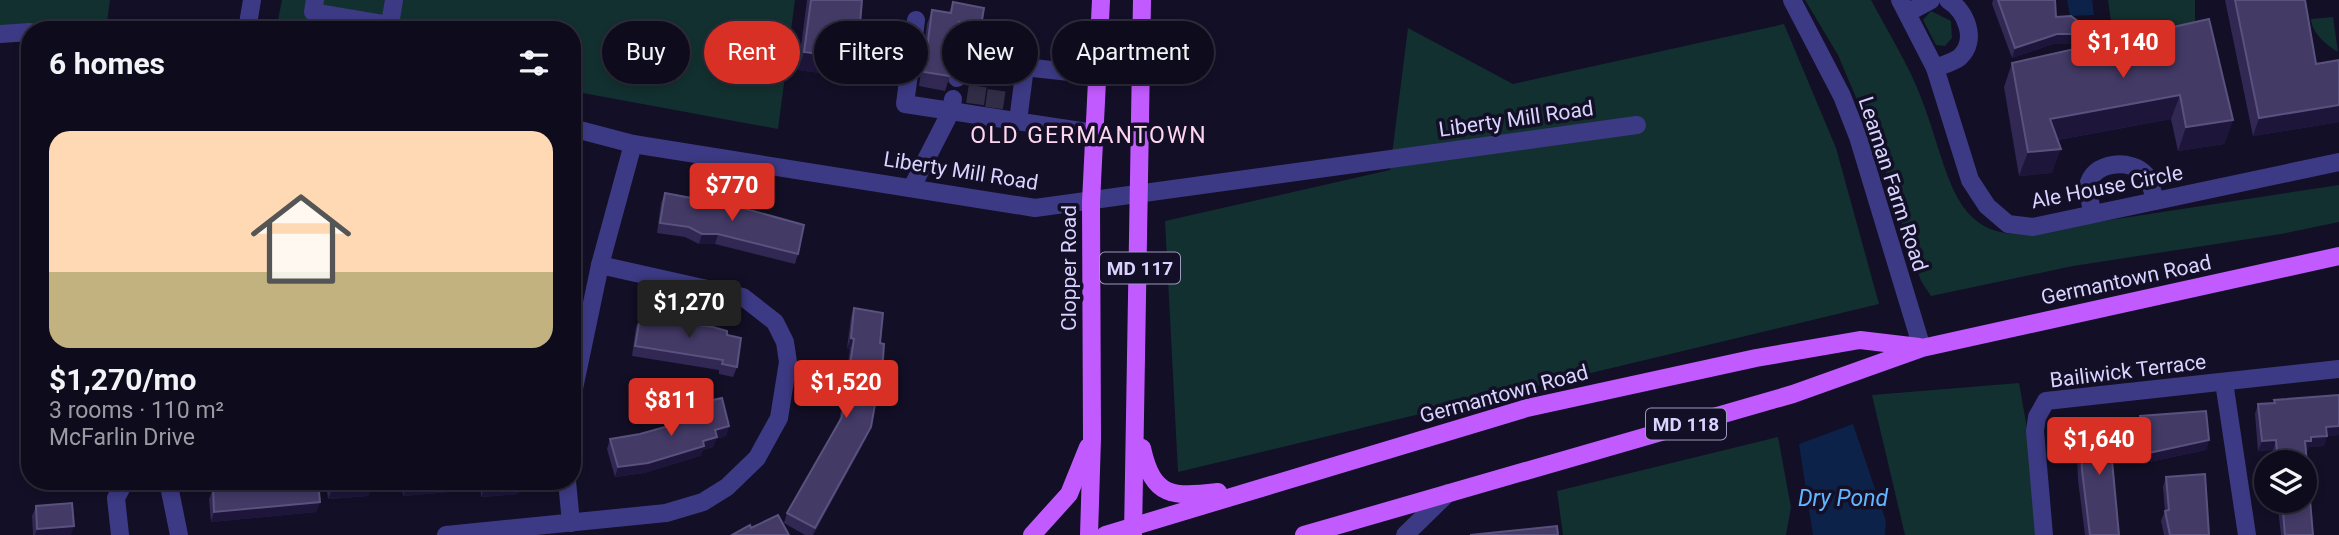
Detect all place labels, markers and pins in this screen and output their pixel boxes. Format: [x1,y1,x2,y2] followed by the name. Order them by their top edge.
[2066,20,2180,80] pin: $1,140
[691,164,773,223] pin: $770
[632,280,746,340] pin: $1,270
[789,360,903,420] pin: $1,520
[630,378,712,438] pin: $811
[2042,418,2156,477] pin: $1,640

